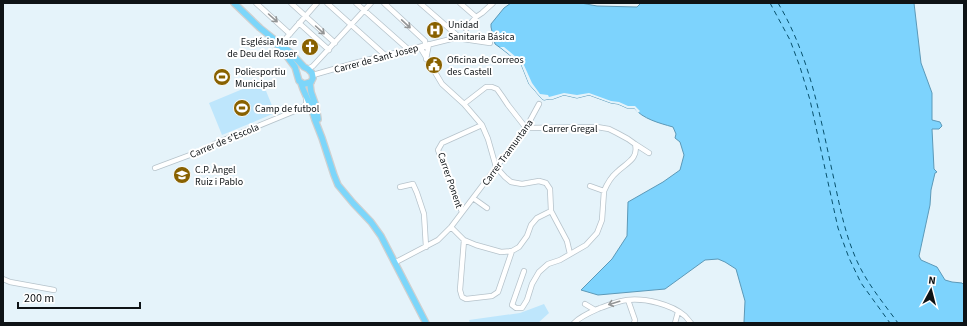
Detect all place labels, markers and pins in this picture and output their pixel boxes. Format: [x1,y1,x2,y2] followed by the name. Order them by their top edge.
[448,18,515,44] place label: Unidad Sanitaria Básica
[425,20,445,40] hospital icon: Unidad Sanitaria Básica
[227,35,298,61] place label: Església Mare de Deu del Roser
[300,37,320,57] church icon: Església Mare de Deu del Roser
[447,53,524,79] place label: Oficina de Correos des Castell
[424,55,444,75] public building icon: Oficina de Correos des Castell
[235,65,286,91] place label: Poliesportiu Municipal
[212,67,232,87] sports icon: Poliesportiu Municipal
[232,98,252,118] sports icon: Camp de futbol
[255,102,320,116] place label: Camp de futbol
[195,163,243,189] place label: C.P. Àngel Ruiz i Pablo
[172,165,192,185] school or university icon: C.P. Àngel Ruiz i Pablo

